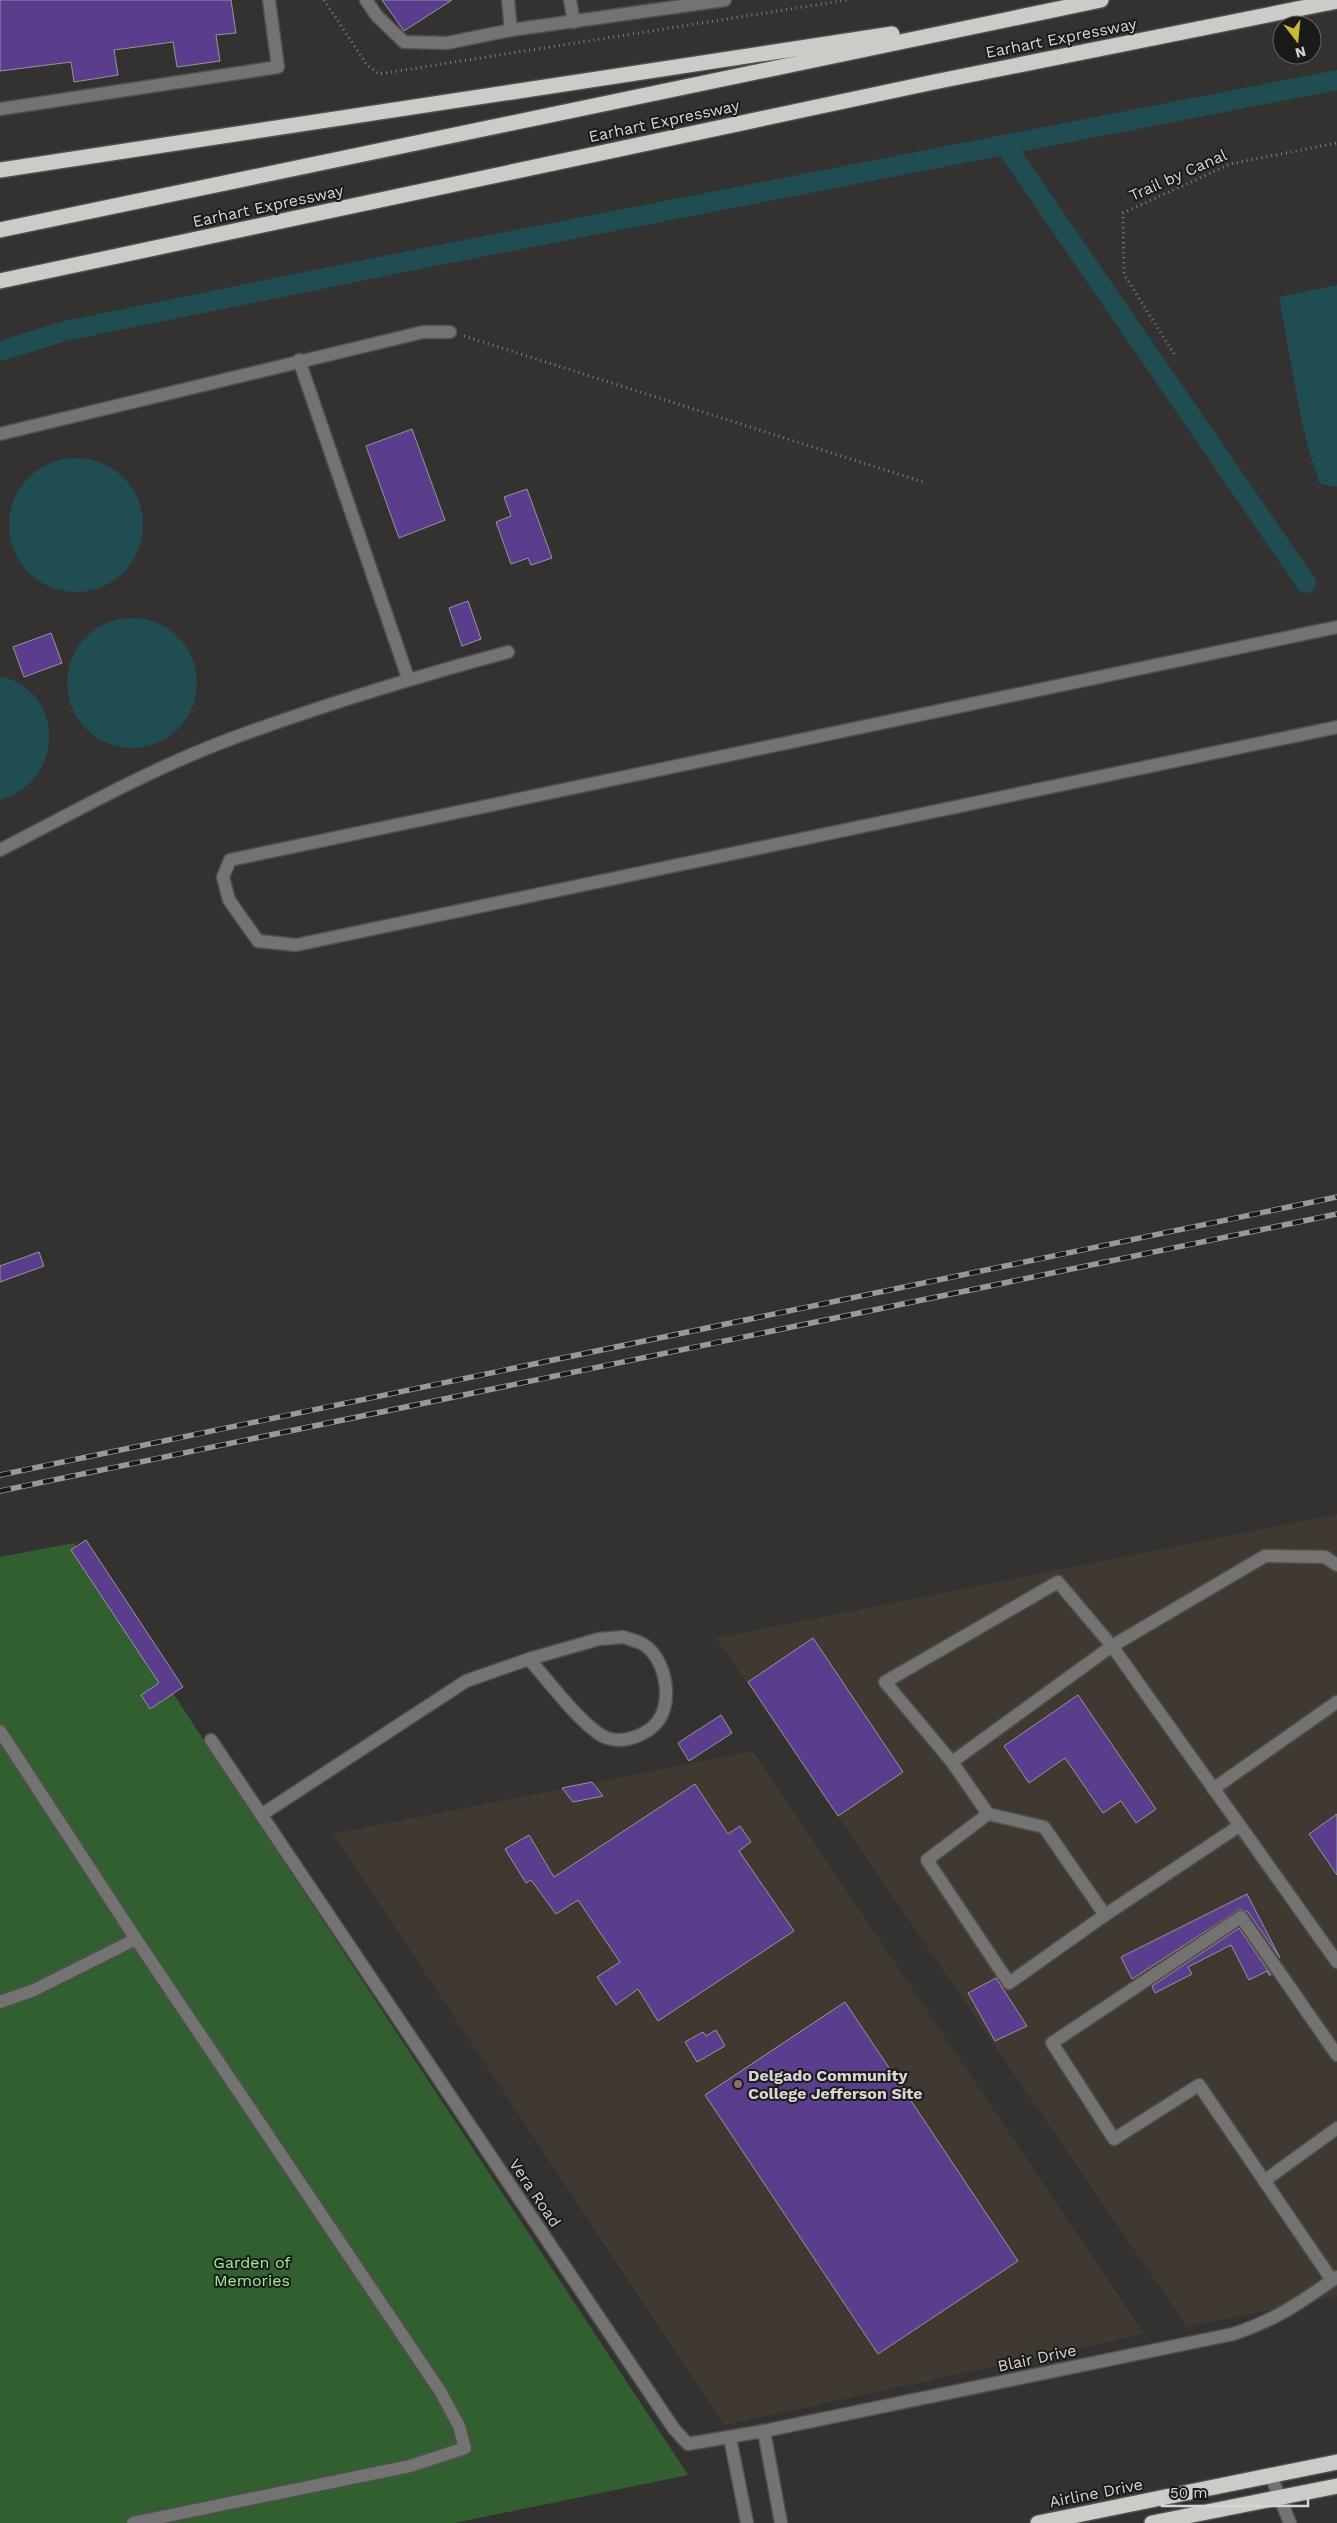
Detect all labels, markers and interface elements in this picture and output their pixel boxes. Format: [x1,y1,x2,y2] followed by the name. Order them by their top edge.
[984,14,1139,62] street label: Earhart Expressway
[1272,15,1322,65] north arrow
[1293,43,1308,62] text: N
[587,96,742,146] street label: Earhart Expressway
[1126,145,1230,205] street label: Trail by Canal
[191,181,346,231] street label: Earhart Expressway
[748,2066,923,2103] place label: Delgado Community College Jefferson Site
[732,2078,744,2090] marker: Delgado Community College Jefferson Site
[505,2155,565,2231] street label: Vera Road
[213,2253,291,2290] park label: Garden of Memories
[996,2340,1078,2376] street label: Blair Drive
[1048,2475,1144,2511] street label: Airline Drive
[1162,2476,1308,2508] scale bar
[1170,2484,1207,2502] text: 50 m

